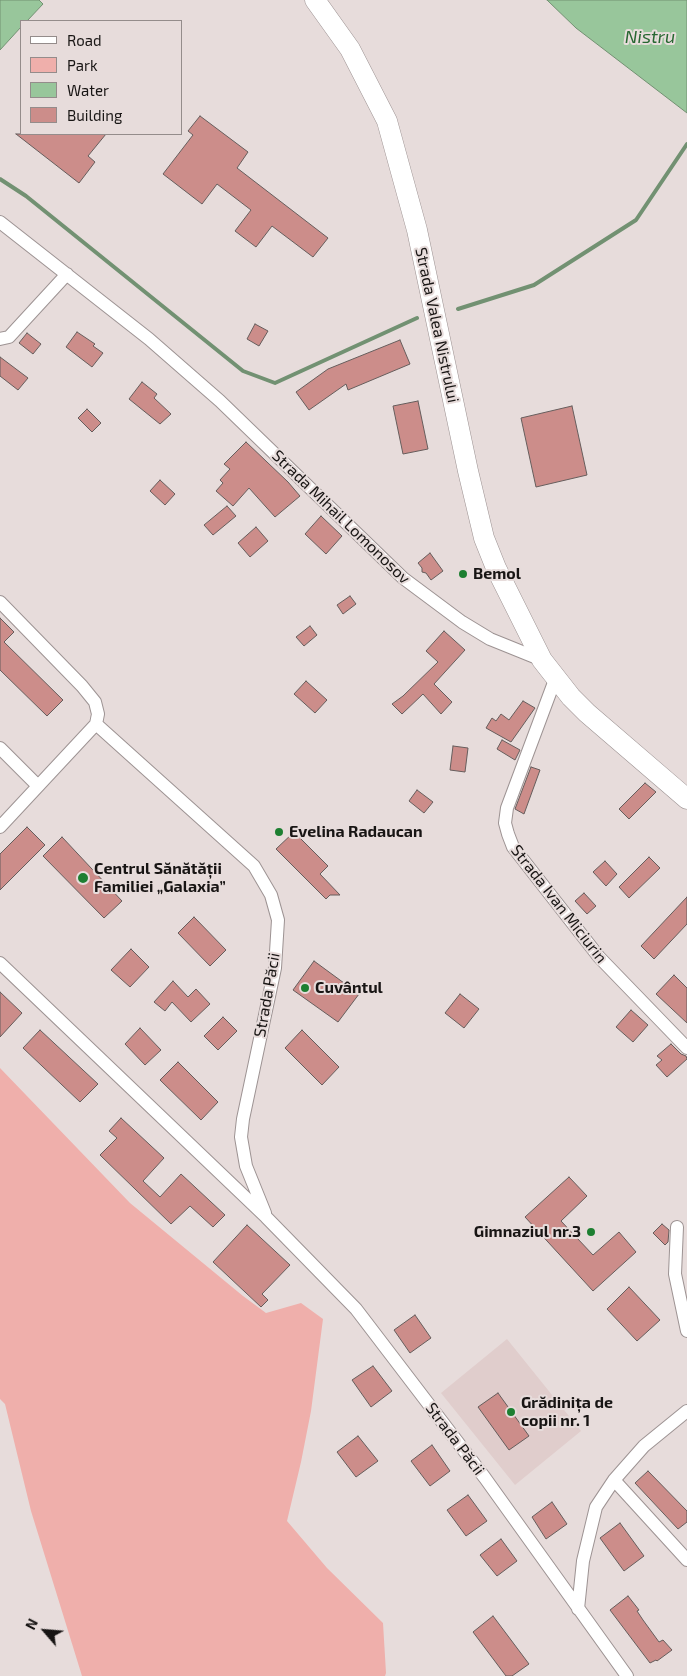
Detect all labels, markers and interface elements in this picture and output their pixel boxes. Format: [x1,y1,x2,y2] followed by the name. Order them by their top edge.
[20,20,182,135] legend
[625,26,675,48] water label: Nistru
[67,31,102,49] text: Road
[67,56,98,74] text: Park
[67,81,109,99] text: Water
[67,106,122,124] text: Building
[411,246,463,404] street label: Strada Valea Nistrului
[268,446,414,588] street label: Strada Mihail Lomonosov
[473,564,521,584] place label: Bemol
[457,568,469,580] marker: Bemol
[289,822,423,842] place label: Evelina Radaucan
[273,826,285,838] marker: Evelina Radaucan
[507,841,611,967] street label: Strada Ivan Miciurin
[94,859,226,897] place label: Centrul Sănătății Familiei „Galaxia”
[76,871,90,885] marker: Centrul Sănătății Familiei „Galaxia”
[250,951,284,1039] street label: Strada Păcii
[315,978,383,998] place label: Cuvântul
[299,982,311,994] marker: Cuvântul
[474,1222,581,1242] place label: Gimnaziul nr.3
[585,1226,597,1238] marker: Gimnaziul nr.3
[521,1393,613,1431] place label: Grădinița de copii nr. 1
[422,1399,488,1479] street label: Strada Păcii
[505,1406,517,1418] marker: Grădinița de copii nr. 1
[20,1606,70,1656] north arrow
[21,1616,41,1632] text: N

